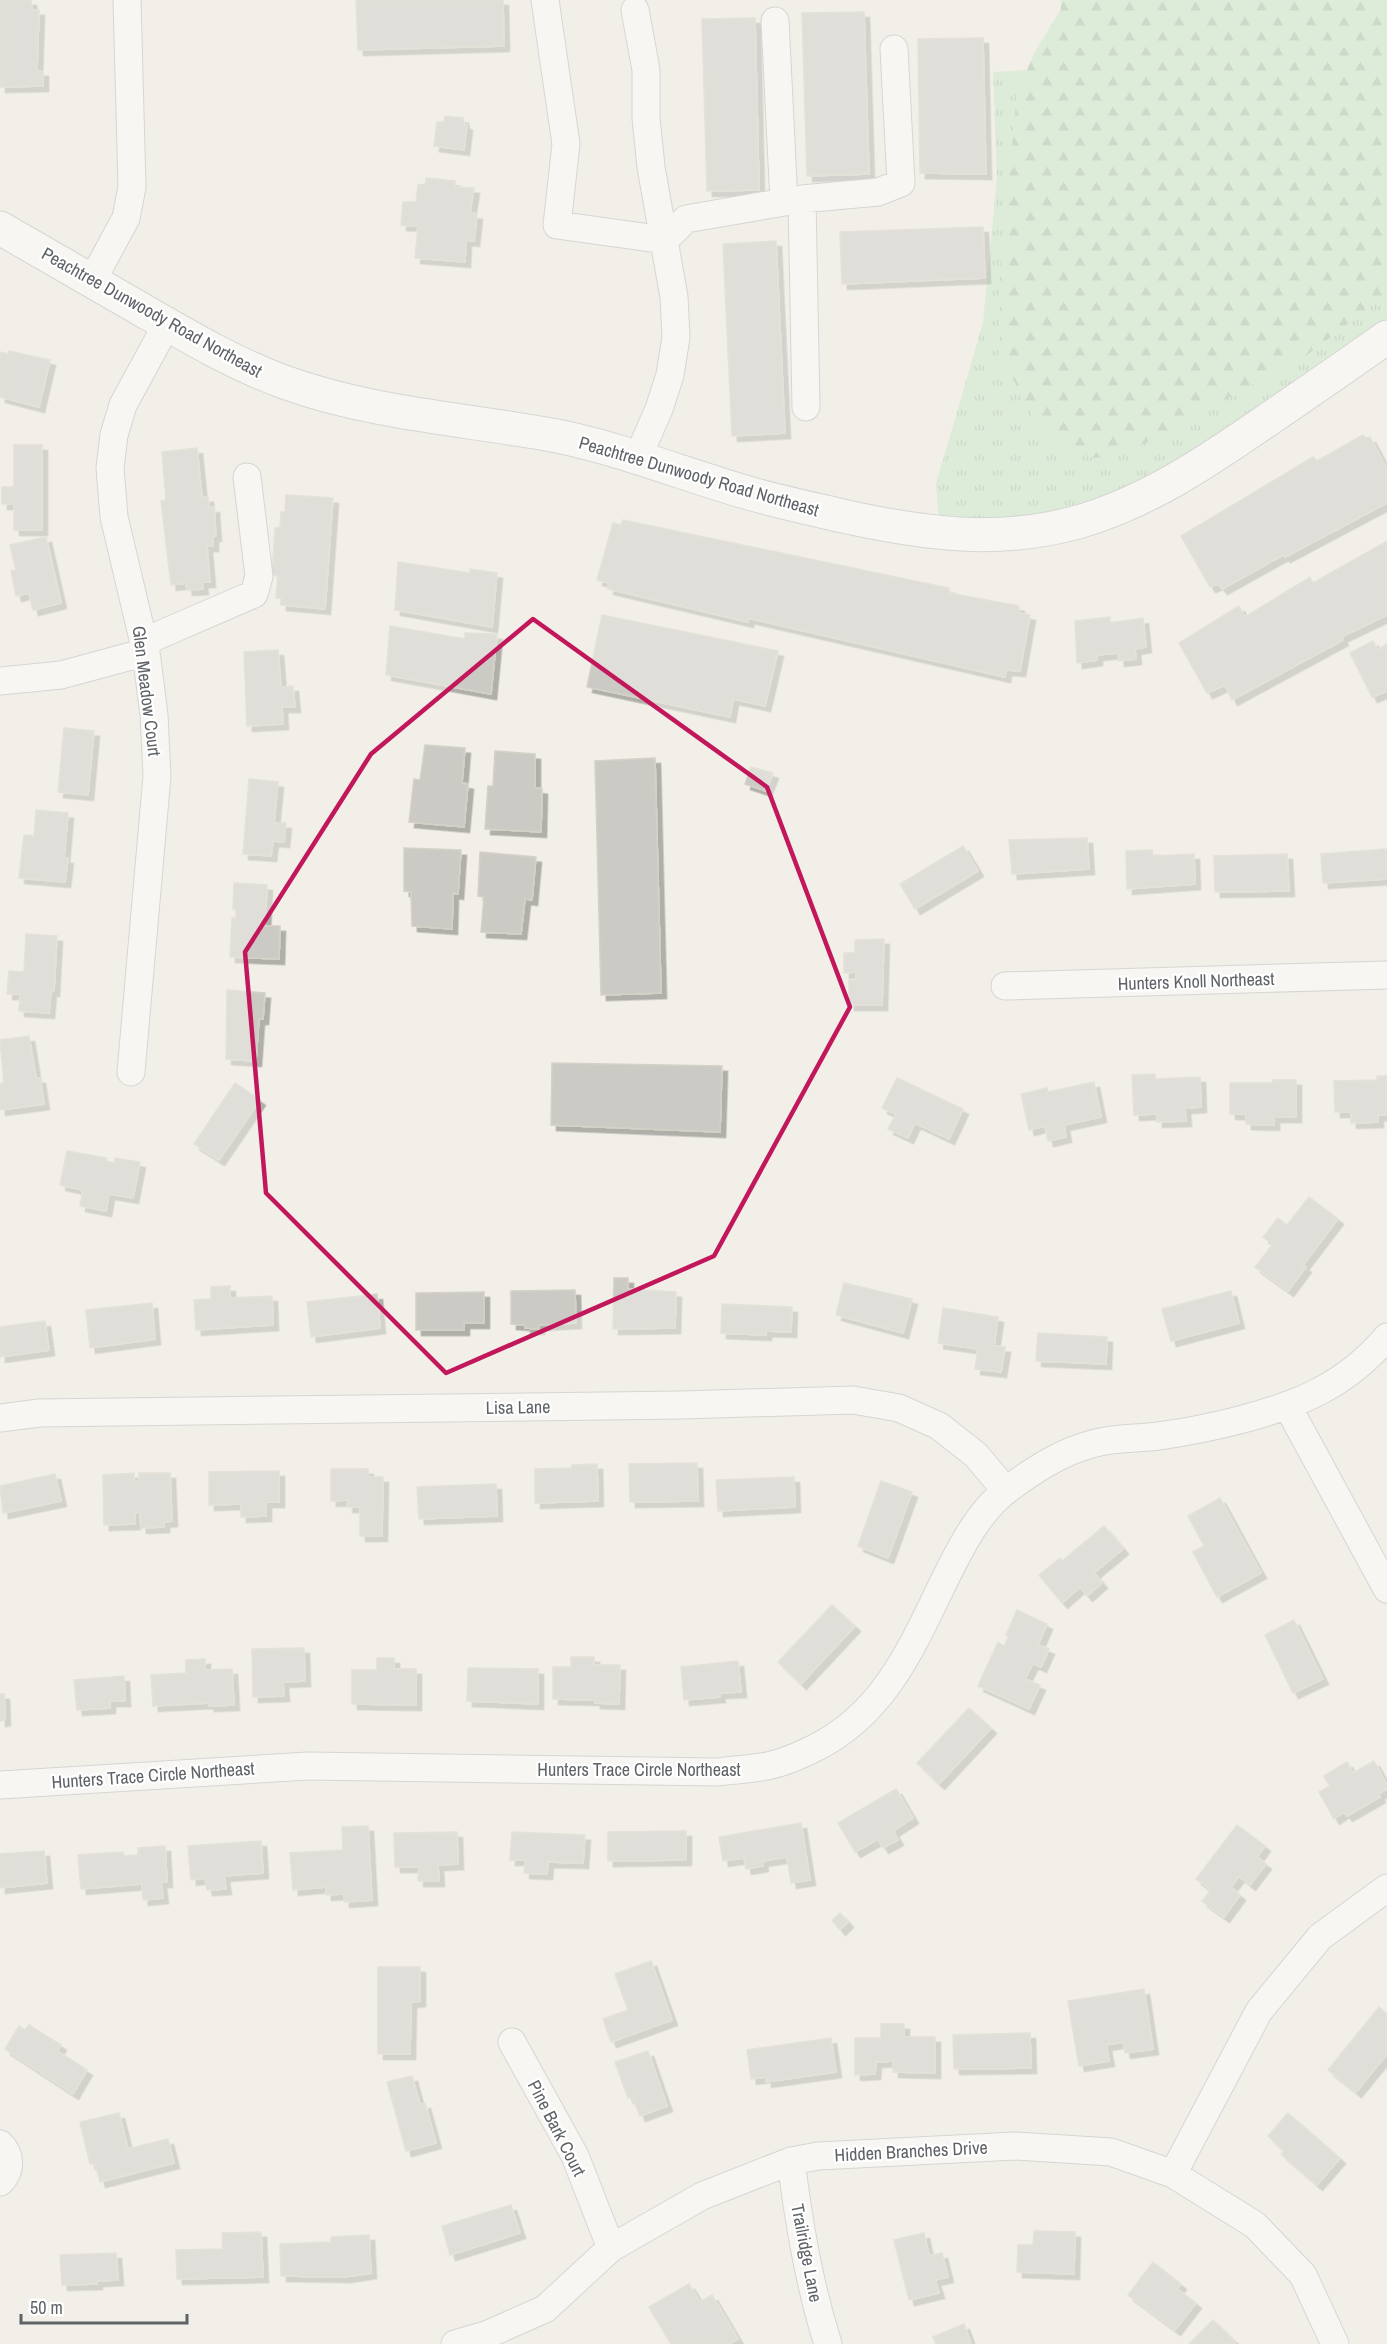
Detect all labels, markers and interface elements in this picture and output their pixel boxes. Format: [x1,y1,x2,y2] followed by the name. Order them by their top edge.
[37,241,267,383] street label: Peachtree Dunwoody Road Northeast
[576,430,822,522] street label: Peachtree Dunwoody Road Northeast
[127,624,167,758] street label: Glen Meadow Court
[1117,966,1275,996] street label: Hunters Knoll Northeast
[485,1394,551,1420] street label: Lisa Lane
[51,1755,255,1795] street label: Hunters Trace Circle Northeast
[537,1757,741,1782] street label: Hunters Trace Circle Northeast
[522,2076,592,2180] street label: Pine Bark Court
[834,2135,988,2167] street label: Hidden Branches Drive
[785,2202,829,2304] street label: Trailridge Lane
[21,2287,188,2325] scale bar
[30,2295,63,2320] text: 50 m

